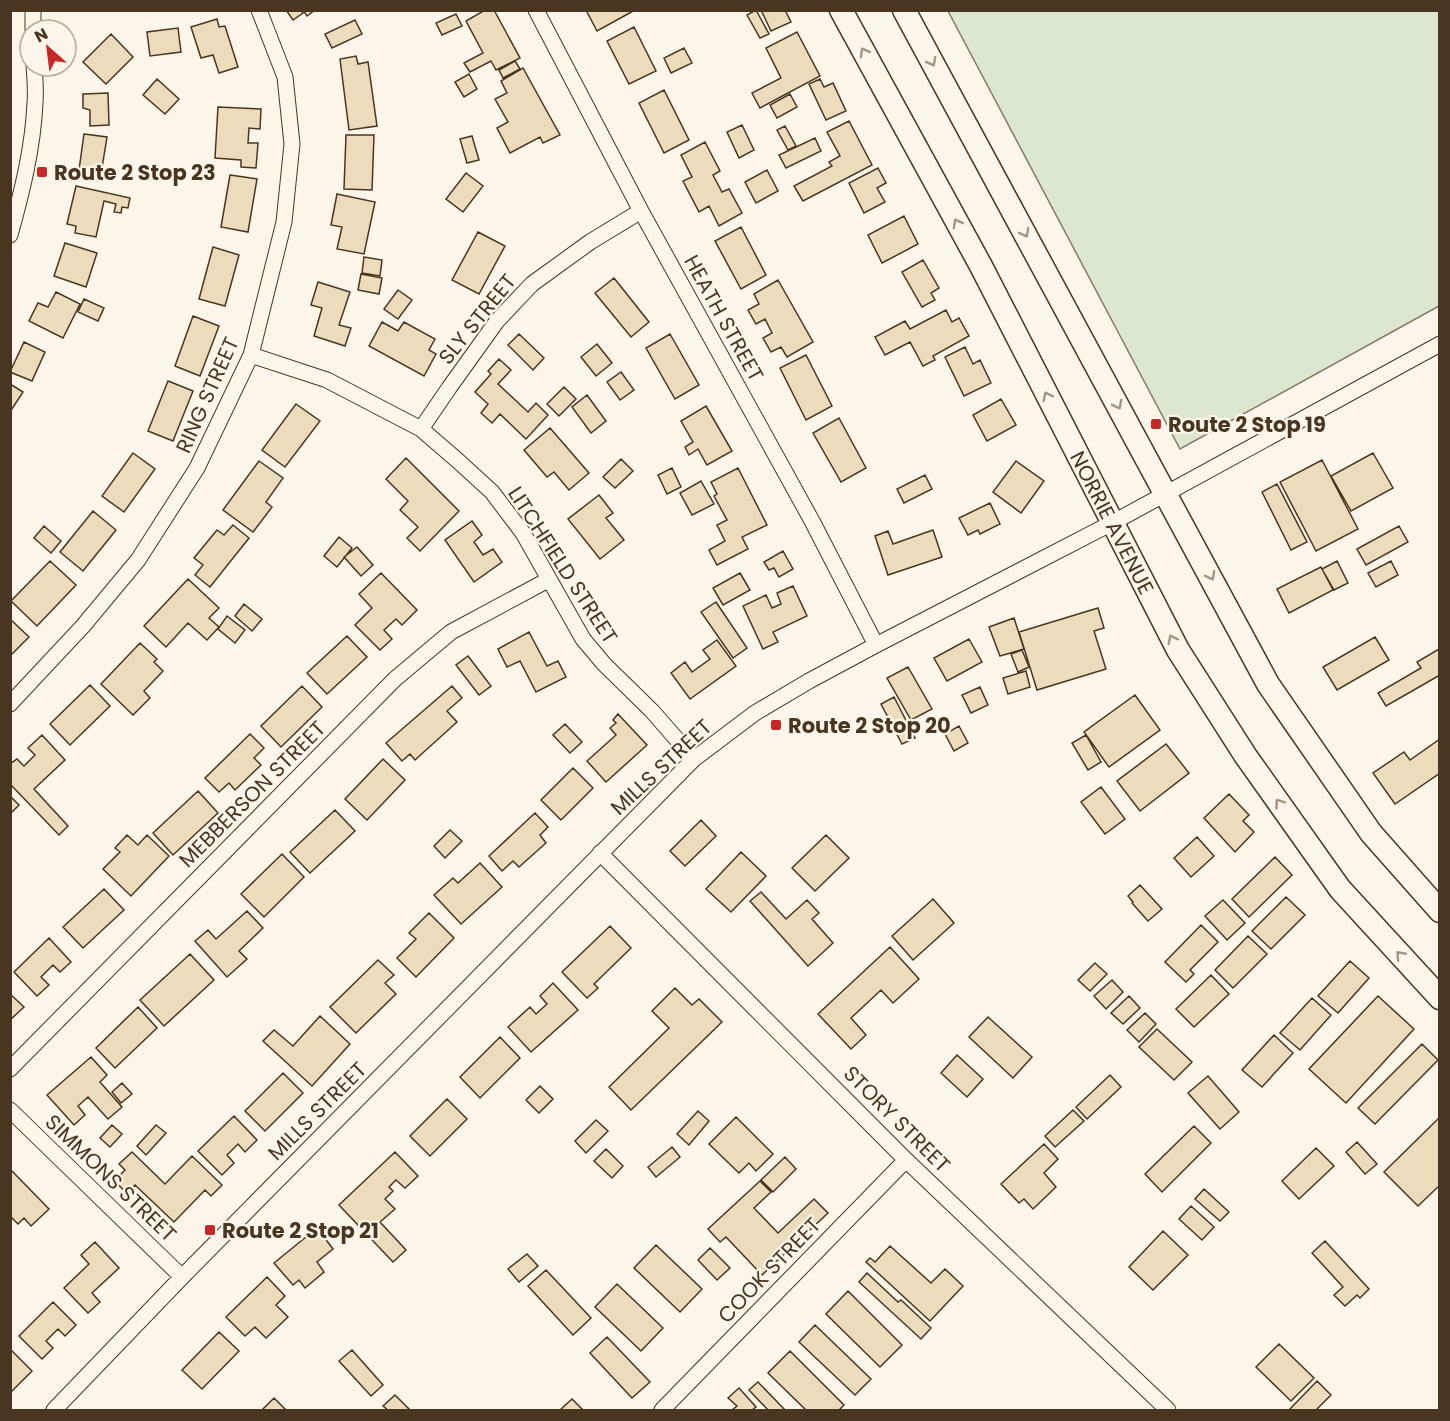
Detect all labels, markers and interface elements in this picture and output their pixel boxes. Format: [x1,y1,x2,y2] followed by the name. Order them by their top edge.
[18,18,78,78] north arrow
[30,22,52,48] text: N
[860,48,871,58] one-way arrow
[925,56,936,66] one-way arrow
[54,158,216,187] place label: Route 2 Stop 23
[35,165,49,179] marker: Route 2 Stop 23
[953,219,964,229] one-way arrow
[1018,227,1029,238] one-way arrow
[677,250,771,386] street label: HEATH STREET
[432,268,522,370] street label: SLY STREET
[169,332,245,458] street label: RING STREET
[1043,391,1055,402] one-way arrow
[1111,399,1122,409] one-way arrow
[1168,410,1326,439] place label: Route 2 Stop 19
[1149,417,1163,431] marker: Route 2 Stop 19
[1064,446,1161,599] street label: NORRIE AVENUE
[501,481,625,649] street label: LITCHFIELD STREET
[1204,570,1215,581] one-way arrow
[1168,634,1180,645] one-way arrow
[788,711,951,740] place label: Route 2 Stop 20
[604,713,718,821] street label: MILLS STREET
[172,714,332,874] street label: MEBBERSON STREET
[769,718,783,732] marker: Route 2 Stop 20
[1275,798,1286,809] one-way arrow
[1396,951,1407,961] one-way arrow
[261,1055,373,1167] street label: MILLS STREET
[837,1059,957,1179] street label: STORY STREET
[39,1108,183,1248] street label: SIMMONS STREET
[711,1211,827,1329] street label: COOK STREET
[222,1216,379,1245] place label: Route 2 Stop 21
[203,1223,217,1237] marker: Route 2 Stop 21

